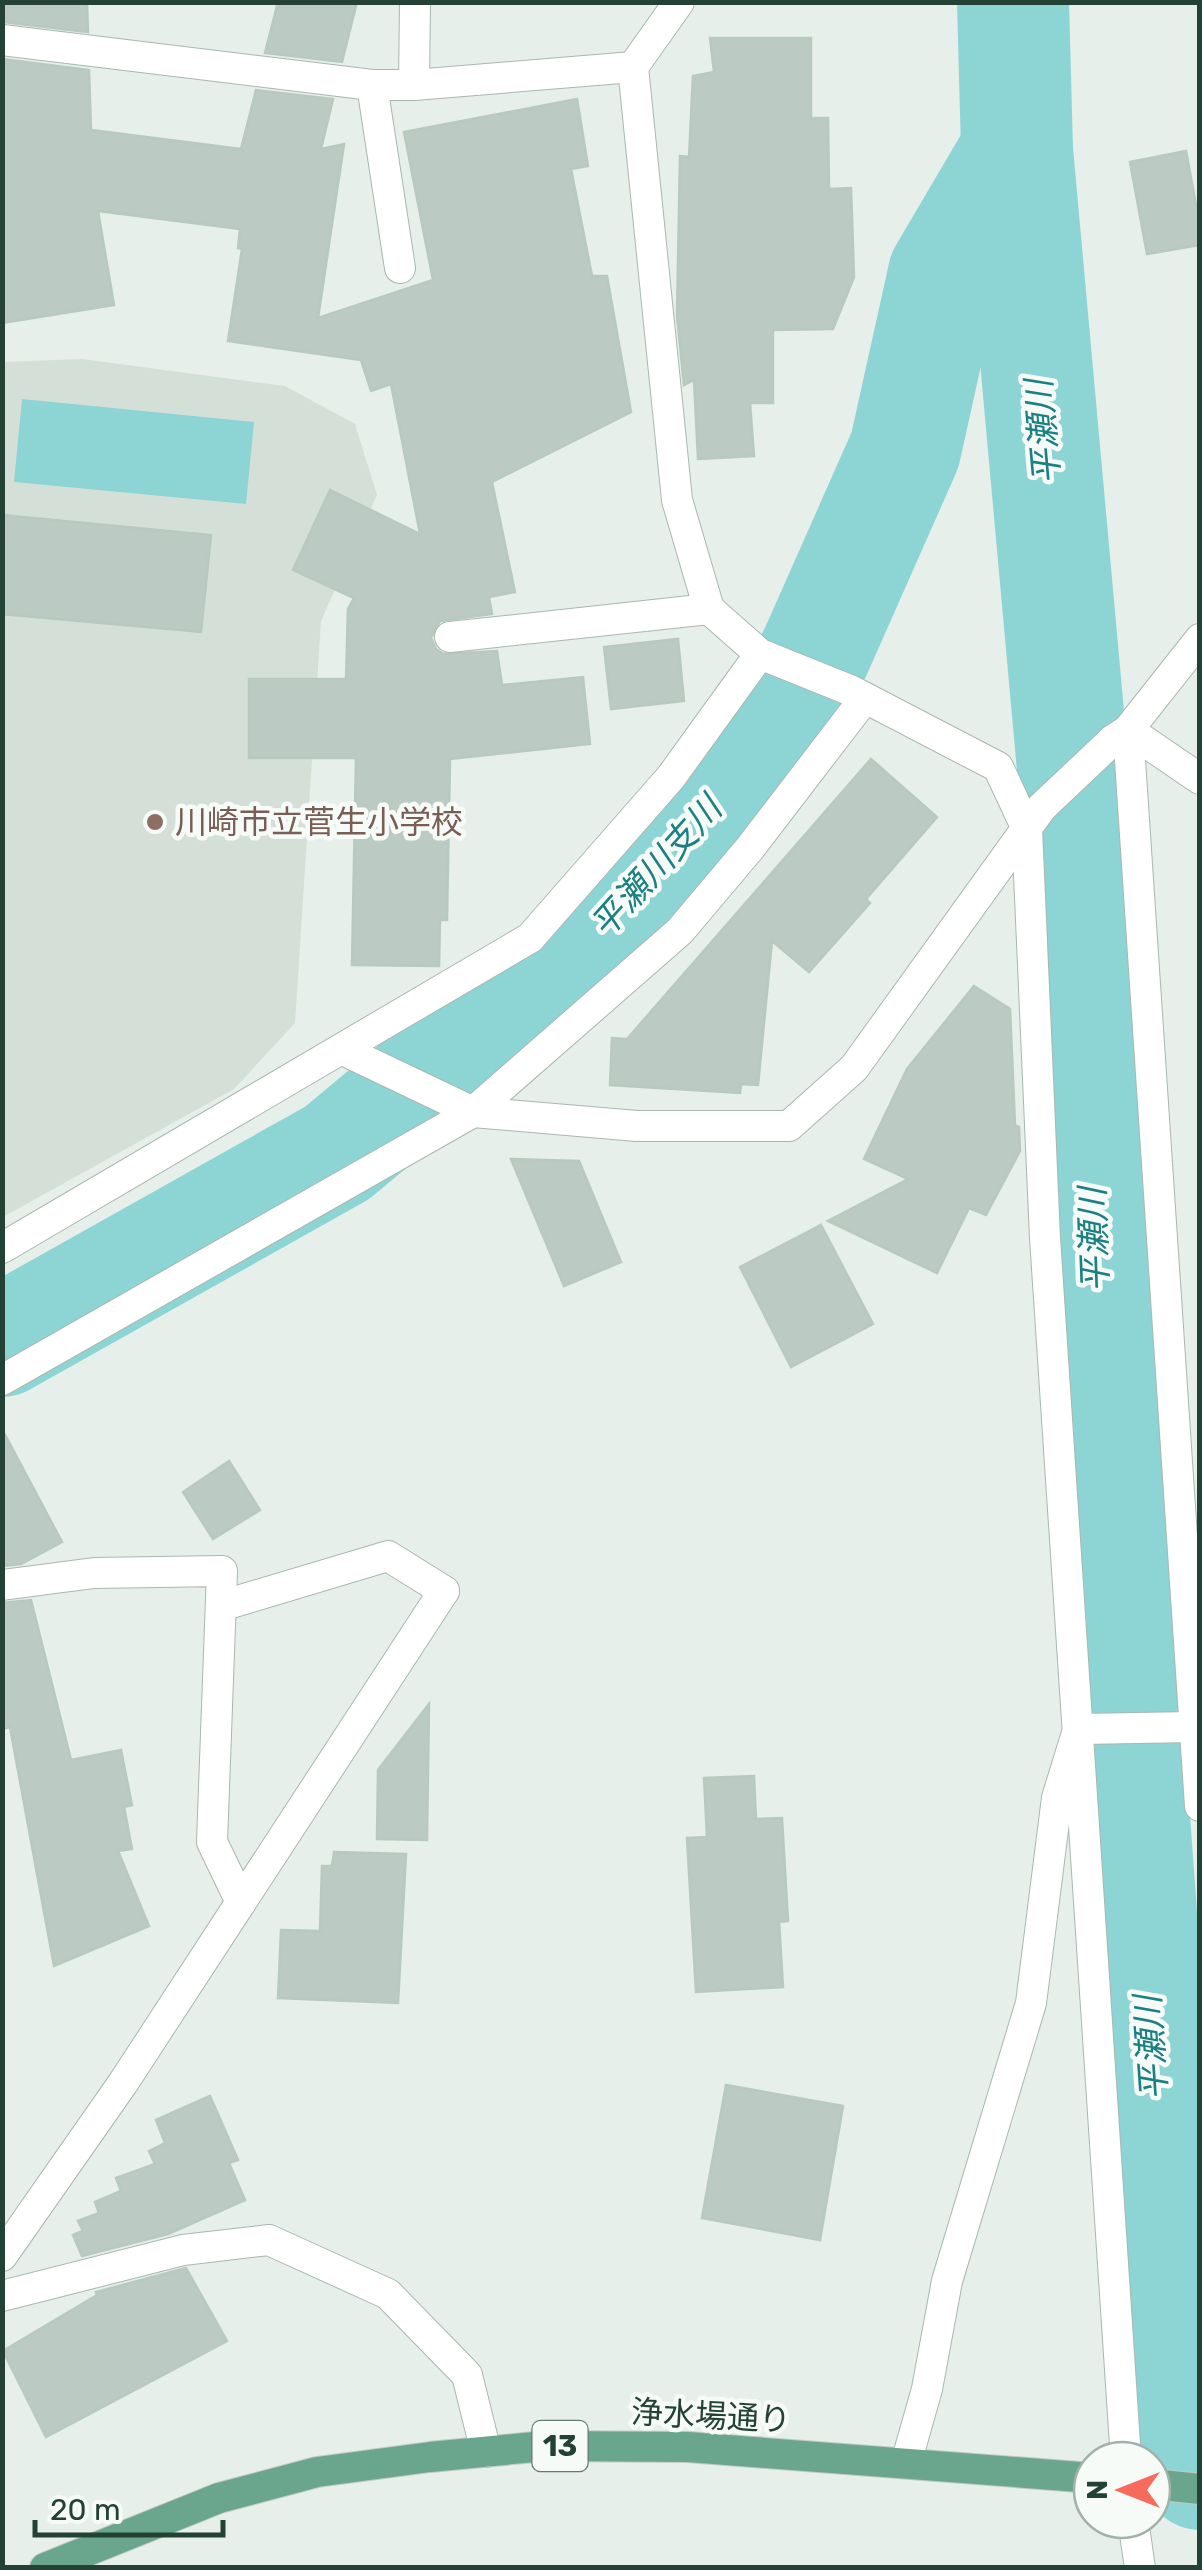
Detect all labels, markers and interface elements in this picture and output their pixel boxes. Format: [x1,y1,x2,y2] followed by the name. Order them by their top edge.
[1017,374,1068,486] water label: 平瀬川
[582,785,733,946] water label: 平瀬川支川
[175,803,463,841] place label: 川崎市立菅生小学校
[144,811,166,833] marker: 川崎市立菅生小学校
[1071,1183,1117,1293] water label: 平瀬川
[1126,1990,1176,2102] water label: 平瀬川
[630,2393,792,2439] street label: 浄水場通り
[532,2421,588,2471] road number: 13
[1072,2440,1172,2540] north arrow
[35,2475,222,2537] scale bar
[1081,2480,1114,2500] text: N
[50,2492,121,2528] text: 20 m

